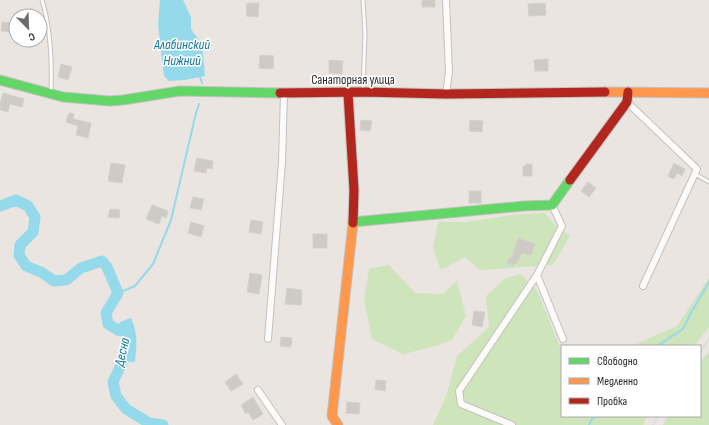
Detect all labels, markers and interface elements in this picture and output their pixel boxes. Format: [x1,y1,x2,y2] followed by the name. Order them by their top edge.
[8,8,48,48] north arrow
[26,30,37,44] text: С
[153,36,210,69] water label: Алабинский Нижний
[311,72,395,88] street label: Санаторная улица
[110,336,134,369] water label: Десна
[561,345,701,417] legend
[597,354,638,369] text: Свободно
[597,374,638,389] text: Медленно
[597,394,628,409] text: Пробка

